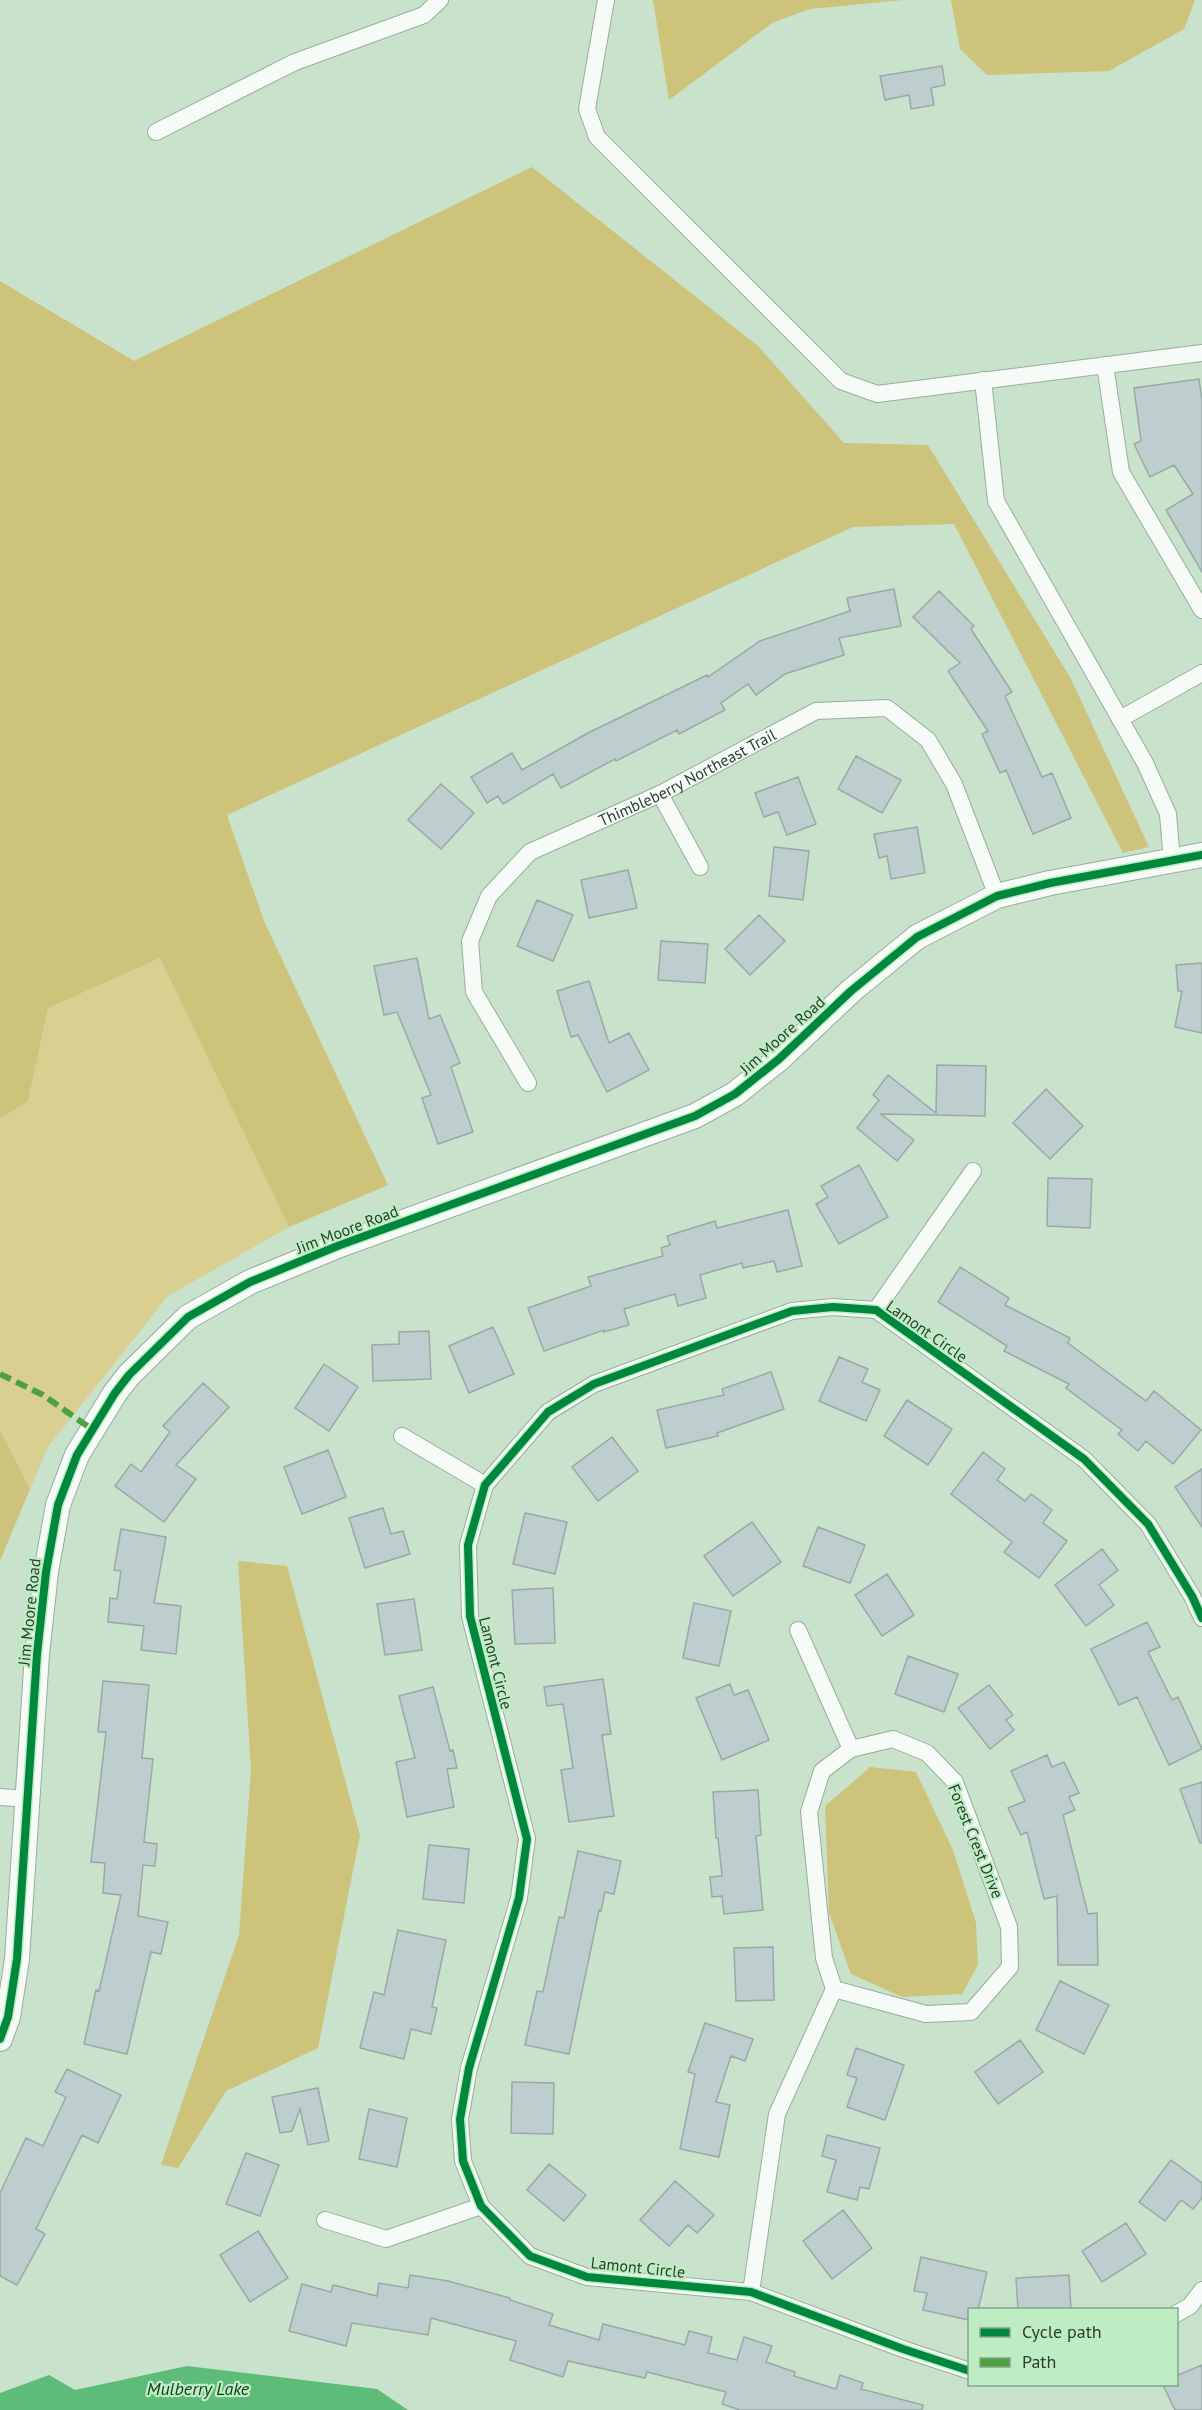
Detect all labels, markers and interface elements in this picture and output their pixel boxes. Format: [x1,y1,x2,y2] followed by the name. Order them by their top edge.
[595,724,780,830] street label: Thimbleberry Northeast Trail
[735,992,829,1079] street label: Jim Moore Road
[292,1200,401,1258] street label: Jim Moore Road
[882,1296,972,1366] street label: Lamont Circle
[13,1557,45,1668] street label: Jim Moore Road
[475,1615,517,1711] street label: Lamont Circle
[944,1781,1008,1901] street label: Forest Crest Drive
[590,2252,686,2282] street label: Lamont Circle
[968,2308,1178,2386] legend
[1022,2320,1102,2343] text: Cycle path
[1022,2350,1056,2373] text: Path
[147,2377,250,2400] water label: Mulberry Lake

